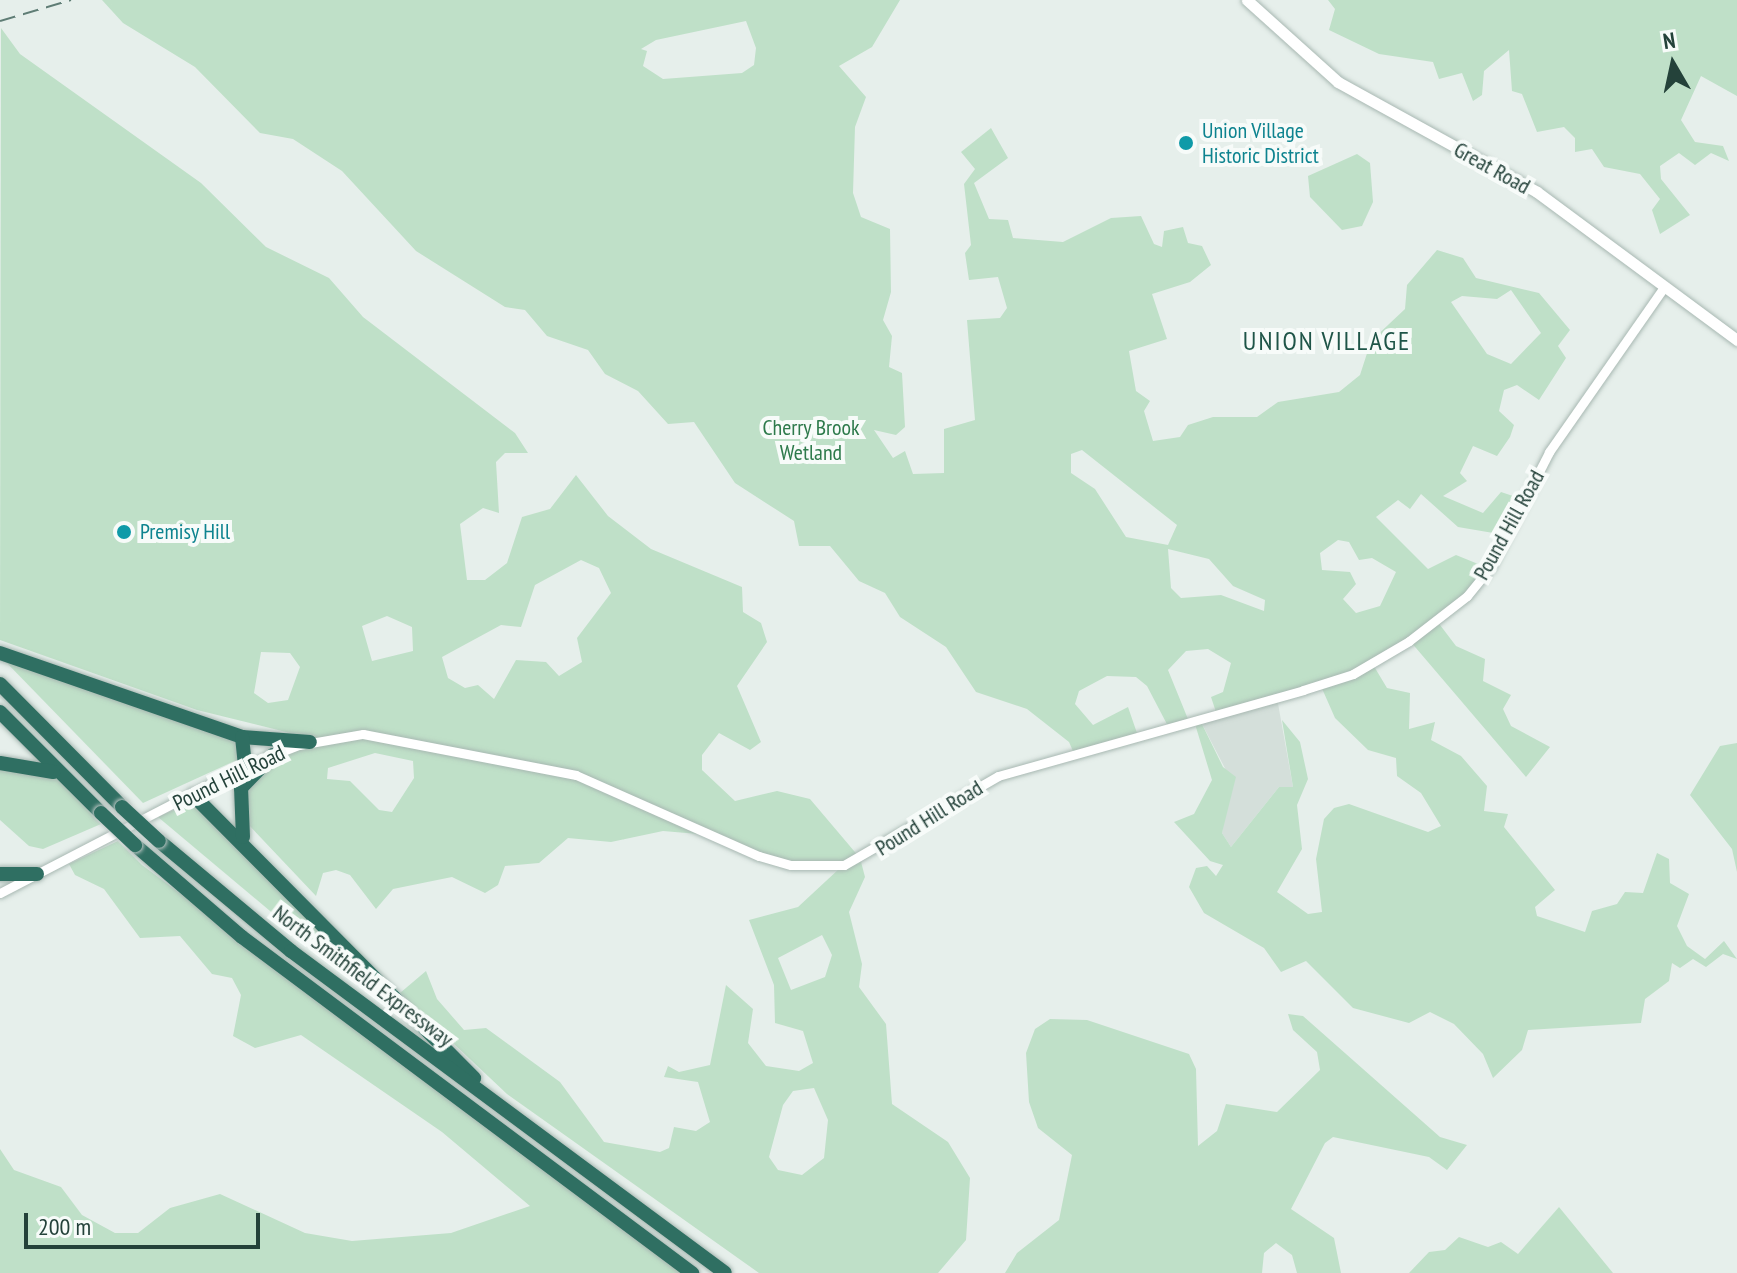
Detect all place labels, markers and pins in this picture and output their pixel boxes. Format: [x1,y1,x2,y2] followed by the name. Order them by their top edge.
[1202,117,1319,168] place label: Union Village Historic District
[1177,134,1195,152] marker: Union Village Historic District
[140,519,231,545] place label: Premisy Hill
[115,523,133,541] marker: Premisy Hill

